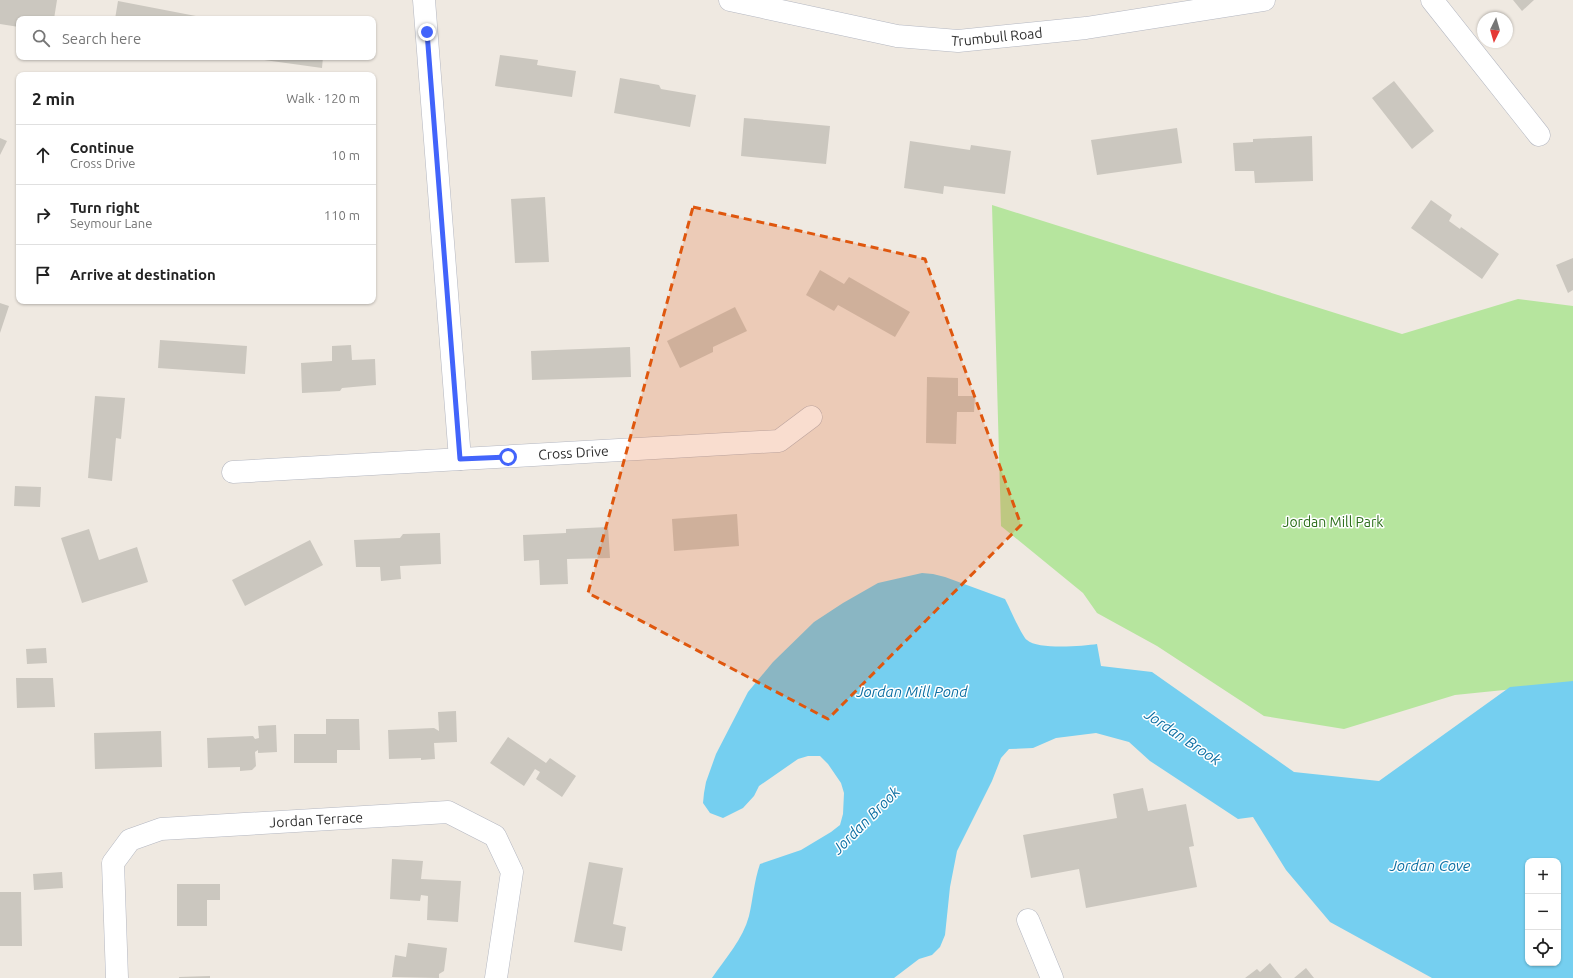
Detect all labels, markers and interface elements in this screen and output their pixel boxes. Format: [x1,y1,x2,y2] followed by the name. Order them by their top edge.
[1477,12,1513,48] north arrow
[16,16,376,60] search box
[418,23,436,41] route end
[950,24,1043,49] street label: Trumbull Road
[30,27,52,49] icon: search
[62,30,141,47] text: Search here
[32,89,75,108] text: 2 min
[286,91,360,105] text: Walk · 120 m
[70,139,134,156] text: Continue
[32,144,54,166] icon: ahead
[331,148,360,162] text: 10 m
[70,156,135,170] text: Cross Drive
[70,199,140,216] text: Turn right
[32,204,54,226] icon: right
[324,208,360,222] text: 110 m
[70,216,152,230] text: Seymour Lane
[32,264,54,286] icon: arrive
[70,266,216,283] text: Arrive at destination
[538,443,609,463] street label: Cross Drive
[499,448,517,466] route start
[1283,514,1383,530] park label: Jordan Mill Park
[855,683,968,700] water label: Jordan Mill Pond
[1141,705,1224,769] water label: Jordan Brook
[828,783,903,858] water label: Jordan Brook
[269,809,364,831] street label: Jordan Terrace
[1389,857,1471,874] water label: Jordan Cove
[1525,858,1561,966] map controls
[1525,858,1561,894] button: +
[1525,894,1561,930] button: −
[1525,930,1561,966] button: locate

